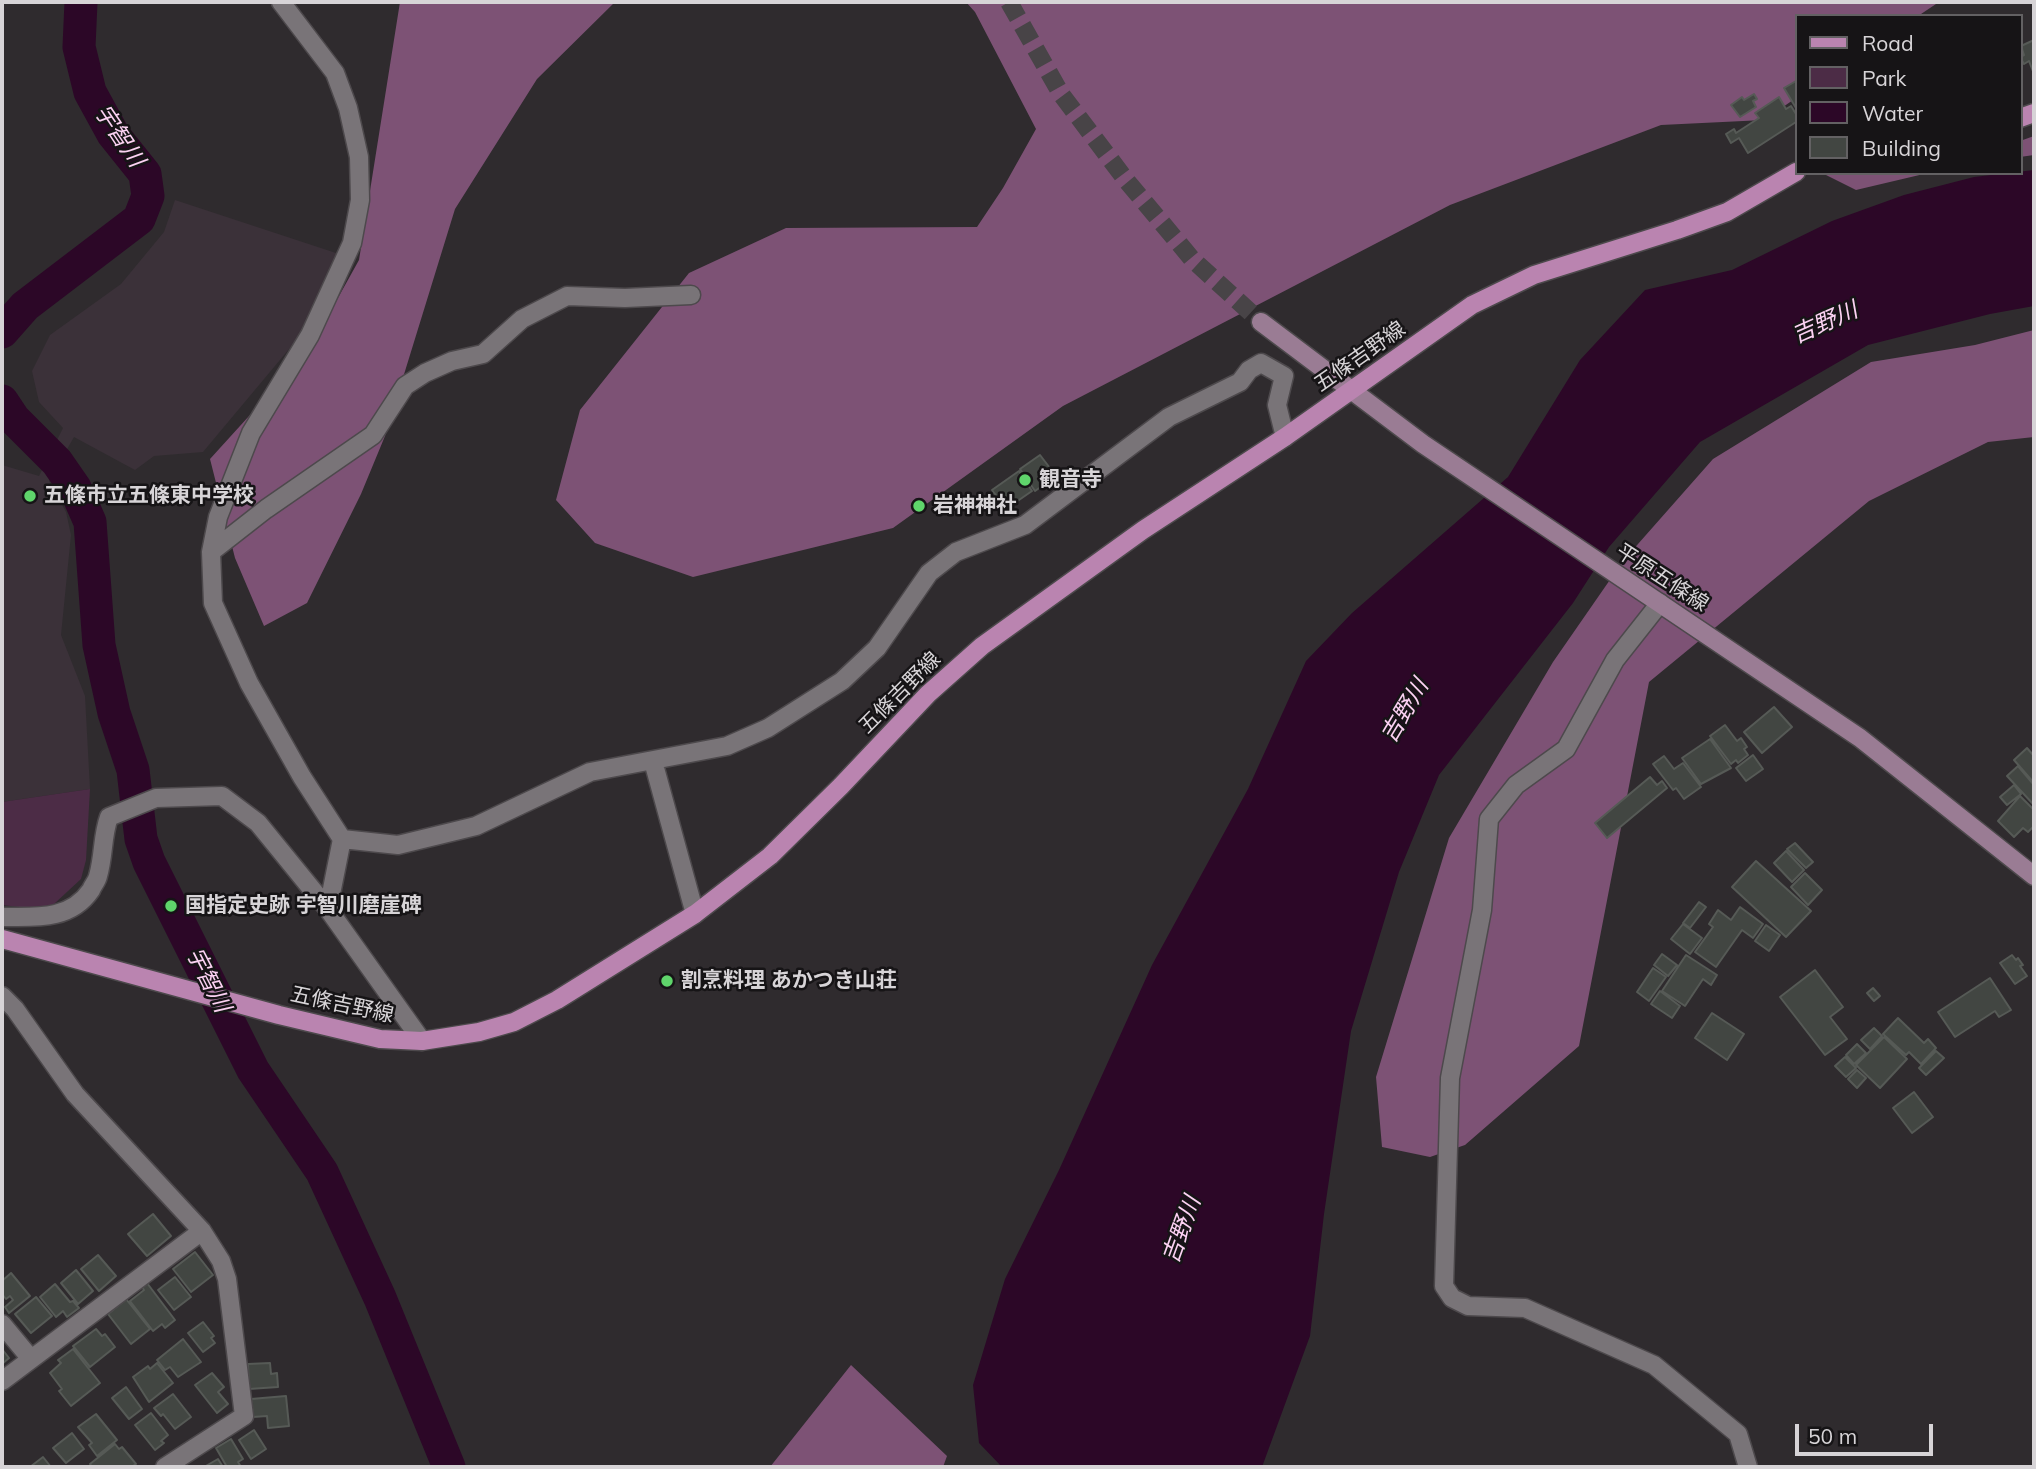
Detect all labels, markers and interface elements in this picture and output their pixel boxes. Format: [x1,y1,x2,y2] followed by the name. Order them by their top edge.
[1794,14,2022,175] legend
[1862,30,1913,56] text: Road
[1862,65,1906,91] text: Park
[88,100,150,172] water label: 宇智川
[1862,100,1923,126] text: Water
[1862,135,1941,161] text: Building
[1788,296,1862,350] water label: 吉野川
[1310,317,1410,397] street label: 五條吉野線
[1039,467,1102,493] place label: 観音寺
[1017,472,1033,488] marker: 観音寺
[44,483,254,509] place label: 五條市立五條東中学校
[22,488,38,504] marker: 五條市立五條東中学校
[933,493,1017,519] place label: 岩神神社
[911,498,927,514] marker: 岩神神社
[1611,539,1713,617] street label: 平原五條線
[854,647,946,739] street label: 五條吉野線
[1375,674,1435,748] water label: 吉野川
[185,893,422,919] place label: 国指定史跡 宇智川磨崖碑
[163,898,179,914] marker: 国指定史跡 宇智川磨崖碑
[180,943,236,1017] water label: 宇智川
[681,968,897,994] place label: 割烹料理 あかつき山荘
[659,973,675,989] marker: 割烹料理 あかつき山荘
[288,982,396,1028] street label: 五條吉野線
[1157,1193,1207,1267] water label: 吉野川
[1798,1410,1936,1454] scale bar
[1808,1423,1857,1449] text: 50 m

